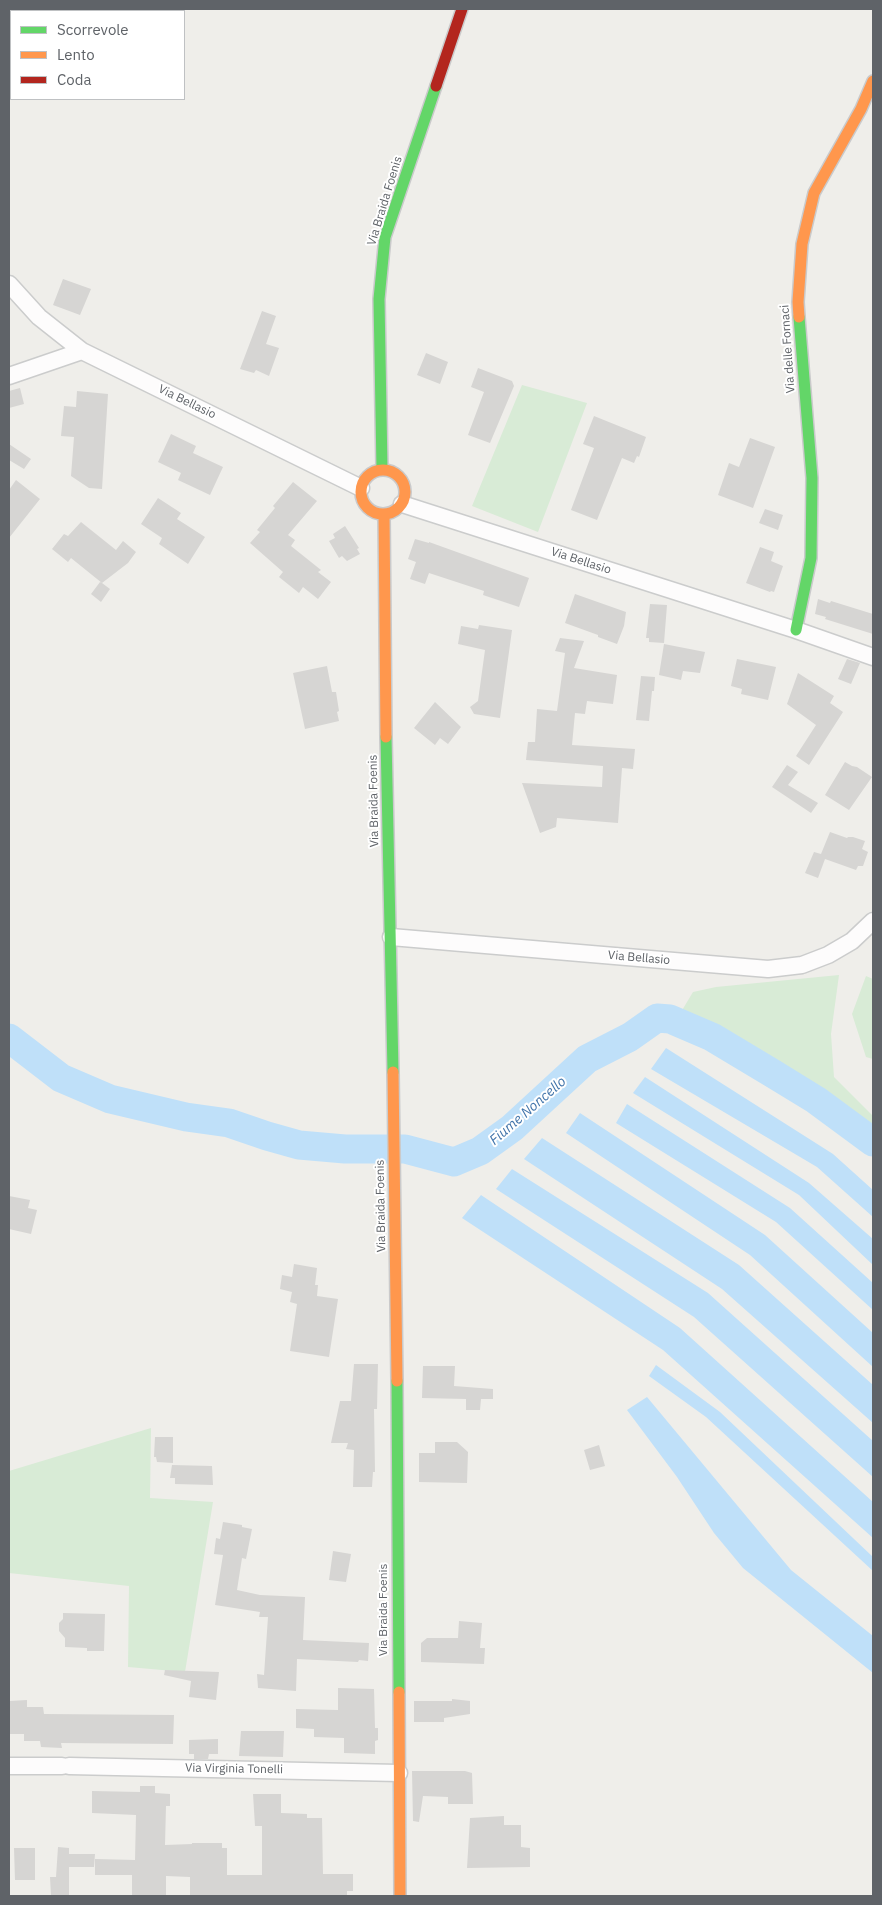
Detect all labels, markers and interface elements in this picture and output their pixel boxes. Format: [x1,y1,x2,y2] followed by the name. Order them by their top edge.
[10,10,185,100] legend
[57,20,129,39] text: Scorrevole
[57,45,95,64] text: Lento
[57,70,91,89] text: Coda
[365,155,405,247] street label: Via Braida Foenis
[778,304,798,394] street label: Via delle Fornaci
[156,382,218,422] street label: Via Bellasio
[549,545,613,577] street label: Via Bellasio
[366,755,382,847] street label: Via Braida Foenis
[607,948,671,968] street label: Via Bellasio
[486,1073,570,1149] water label: Fiume Noncello
[373,1160,389,1252] street label: Via Braida Foenis
[377,1564,391,1656] street label: Via Braida Foenis
[185,1761,283,1777] street label: Via Virginia Tonelli

